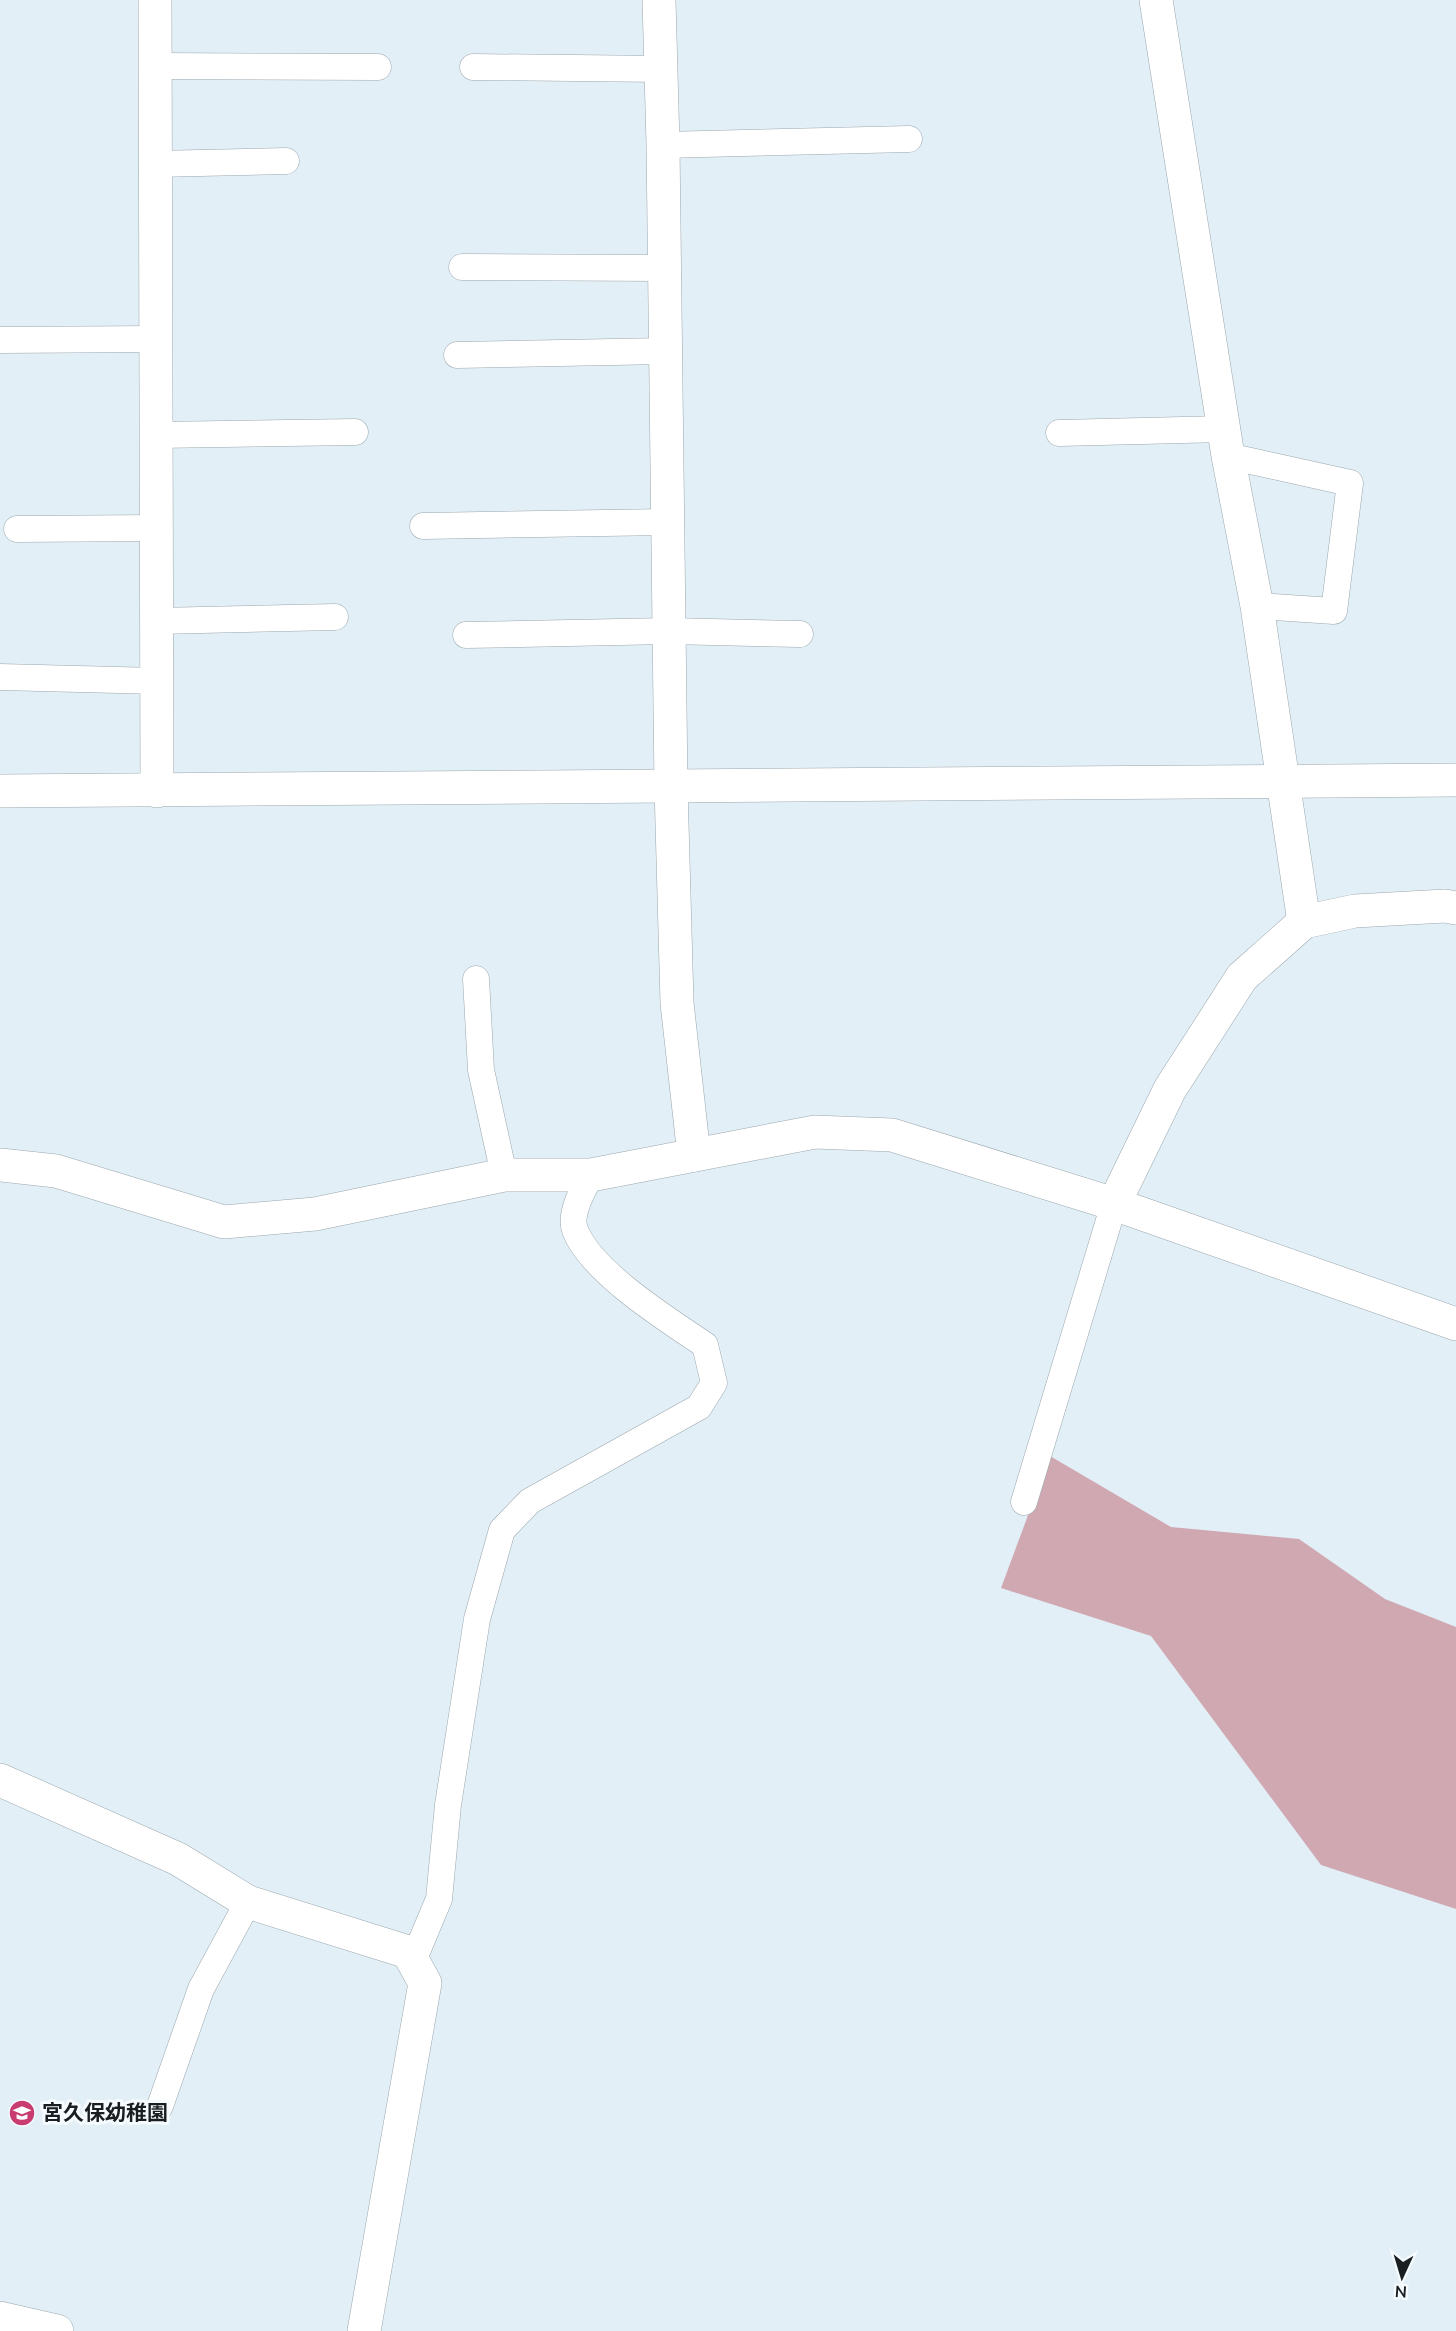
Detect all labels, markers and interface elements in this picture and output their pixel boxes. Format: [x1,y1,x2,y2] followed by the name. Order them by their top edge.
[7,2098,37,2128] school or university icon: 宮久保幼稚園
[42,2099,168,2127] place label: 宮久保幼稚園
[1372,2247,1432,2307] north arrow
[1394,2280,1408,2302] text: N

